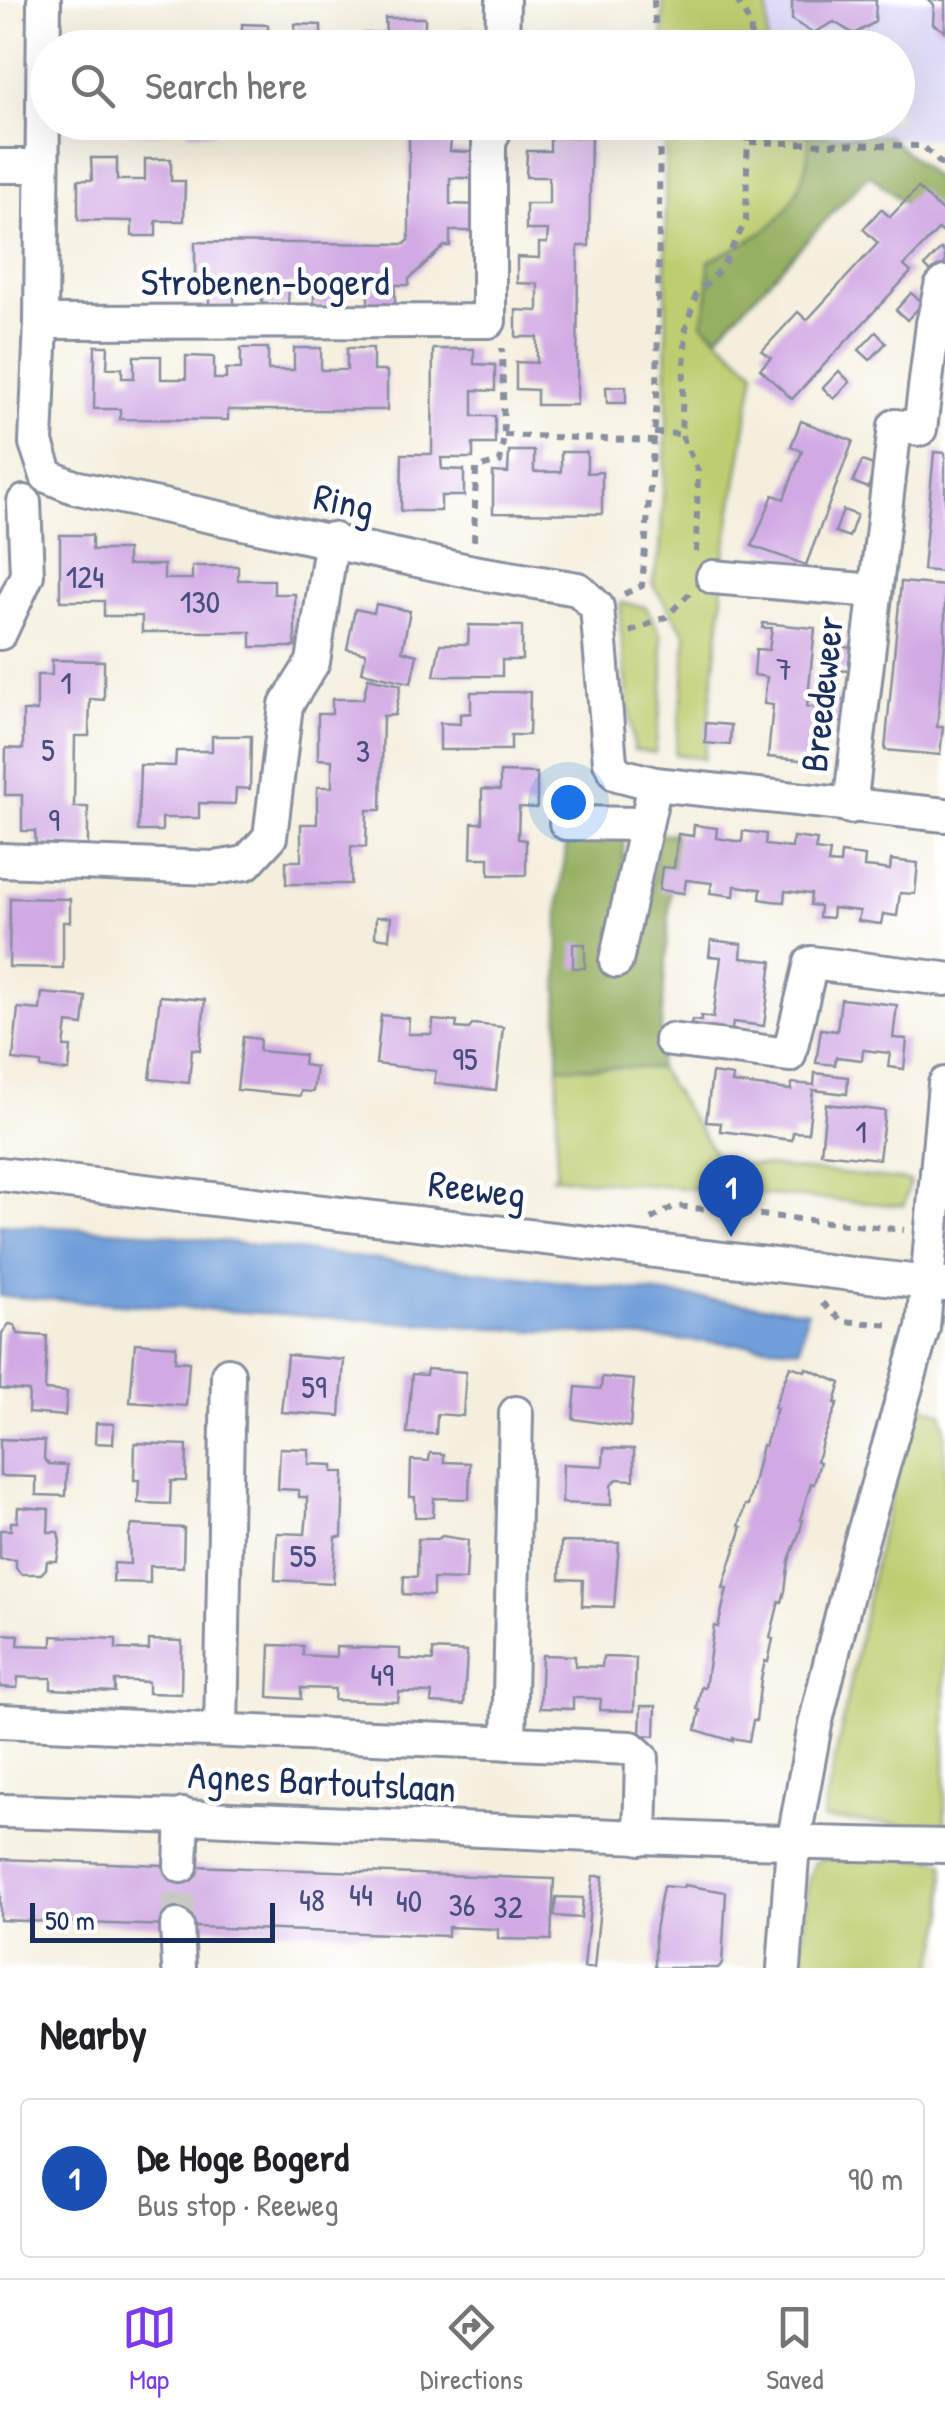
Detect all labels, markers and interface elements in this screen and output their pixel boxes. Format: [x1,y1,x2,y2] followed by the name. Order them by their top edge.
[30,30,915,140] search box
[65,58,120,113] icon: search
[145,59,307,111] text: Search here
[141,255,389,307] street label: Strobenen-bogerd
[310,469,379,533] street label: Ring
[66,555,104,598] house number: 124
[180,580,220,623] house number: 130
[787,613,855,774] street label: Breedeweer
[776,647,792,690] house number: 7
[60,661,72,704] house number: 1
[41,728,55,771] house number: 5
[356,729,370,772] house number: 3
[543,777,594,828] your location
[48,798,60,841] house number: 9
[452,1037,478,1080] house number: 95
[855,1110,867,1153] house number: 1
[698,1154,764,1237] pin: 1
[426,1156,528,1220] street label: Reeweg
[301,1365,327,1408] house number: 59
[289,1534,317,1577] house number: 55
[370,1653,394,1696] house number: 49
[187,1748,457,1814] street label: Agnes Bartoutslaan
[349,1873,373,1916] house number: 44
[299,1878,325,1921] house number: 48
[396,1879,422,1922] house number: 40
[448,1883,476,1926] house number: 36
[493,1885,523,1928] house number: 32
[30,1898,275,1942] scale bar
[45,1901,95,1939] text: 50 m
[40,2005,147,2062] text: Nearby
[137,2131,349,2183] text: De Hoge Bogerd
[69,2157,80,2200] text: 1
[848,2157,903,2200] text: 90 m
[137,2183,339,2226] text: Bus stop · Reeweg
[122,2300,177,2398] tab: Map
[420,2300,523,2398] tab: Directions
[766,2300,823,2398] tab: Saved

